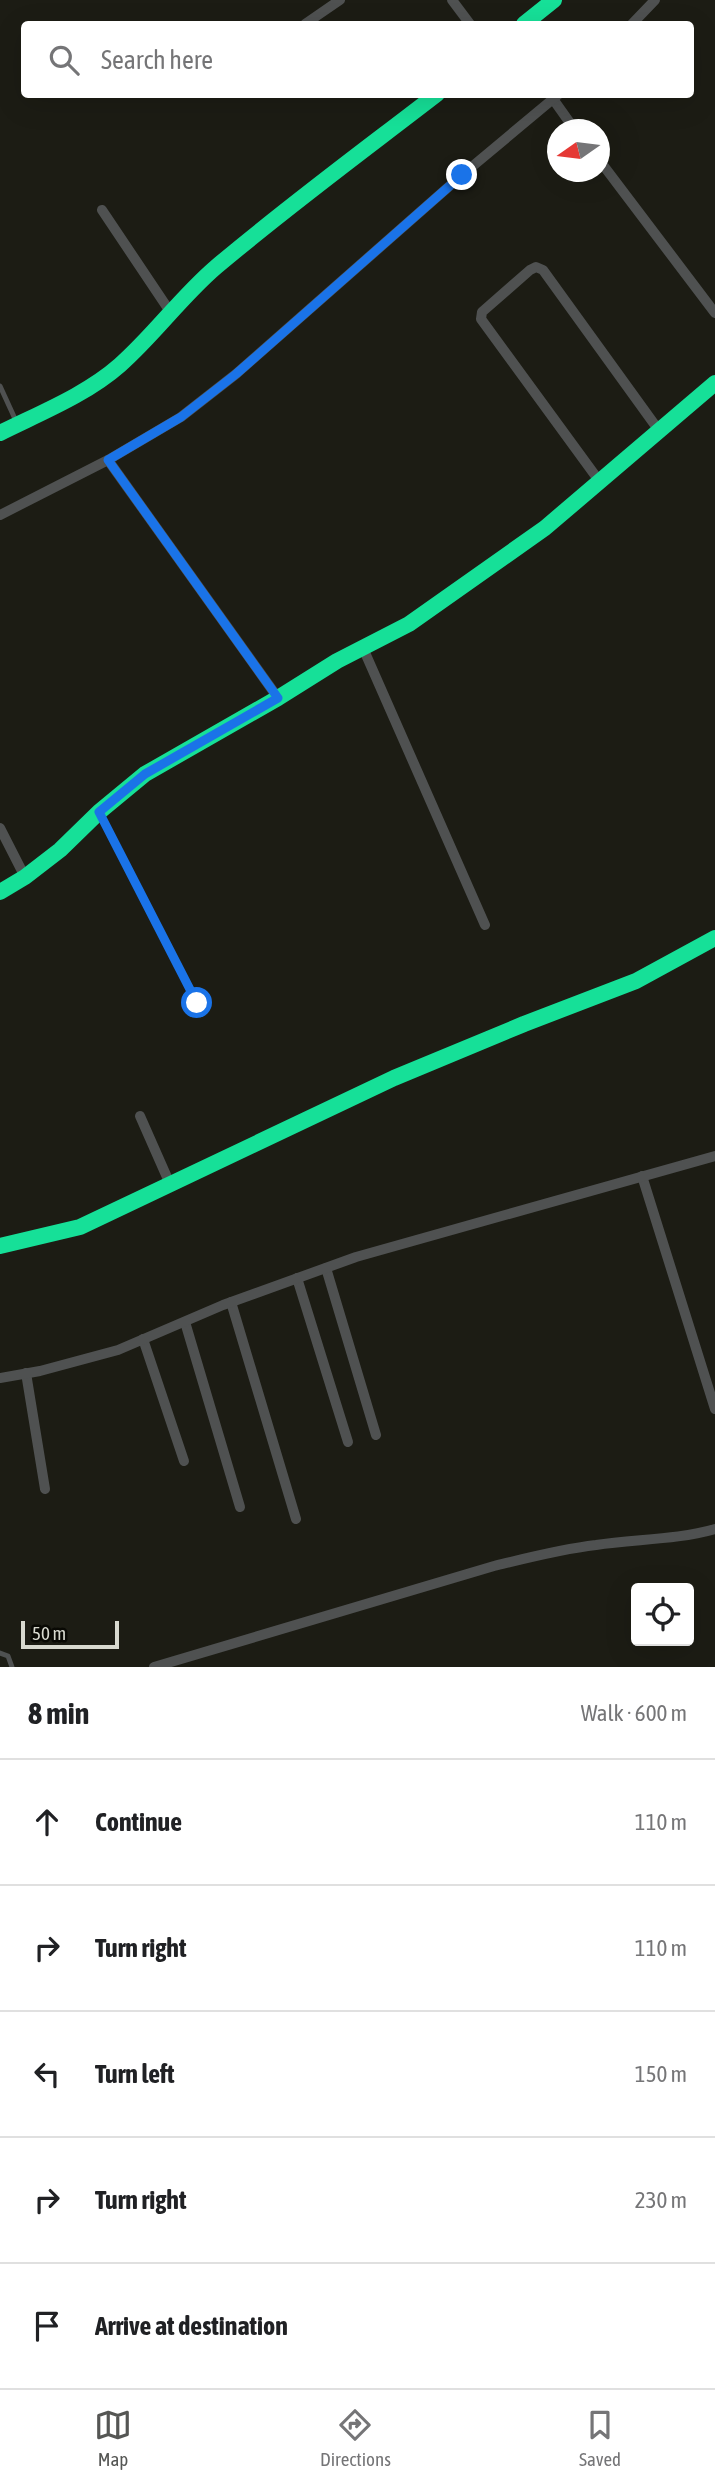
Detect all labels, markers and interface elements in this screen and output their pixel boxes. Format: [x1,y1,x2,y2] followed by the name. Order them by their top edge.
[21,21,694,98] search box
[45,41,83,79] icon: search
[101,45,213,75] text: Search here
[547,119,610,182] north arrow
[446,159,477,190] route end
[181,987,212,1018] route start
[631,1583,694,1646] map controls
[631,1583,694,1646] button: locate
[21,1618,119,1650] scale bar
[32,1622,66,1644] text: 50 m
[28,1696,89,1730] text: 8 min
[581,1700,687,1726] text: Walk · 600 m
[28,1803,66,1841] icon: ahead
[95,1807,182,1837] text: Continue
[635,1809,687,1835] text: 110 m
[28,1929,66,1967] icon: right
[95,1933,186,1963] text: Turn right
[635,1935,687,1961] text: 110 m
[28,2055,66,2093] icon: left
[95,2059,175,2089] text: Turn left
[635,2061,687,2087] text: 150 m
[28,2181,66,2219] icon: right
[95,2185,186,2215] text: Turn right
[635,2187,687,2213] text: 230 m
[28,2307,66,2345] icon: arrive
[95,2311,288,2341] text: Arrive at destination
[94,2406,132,2470] tab: Map
[320,2406,391,2470] tab: Directions
[579,2406,621,2470] tab: Saved

